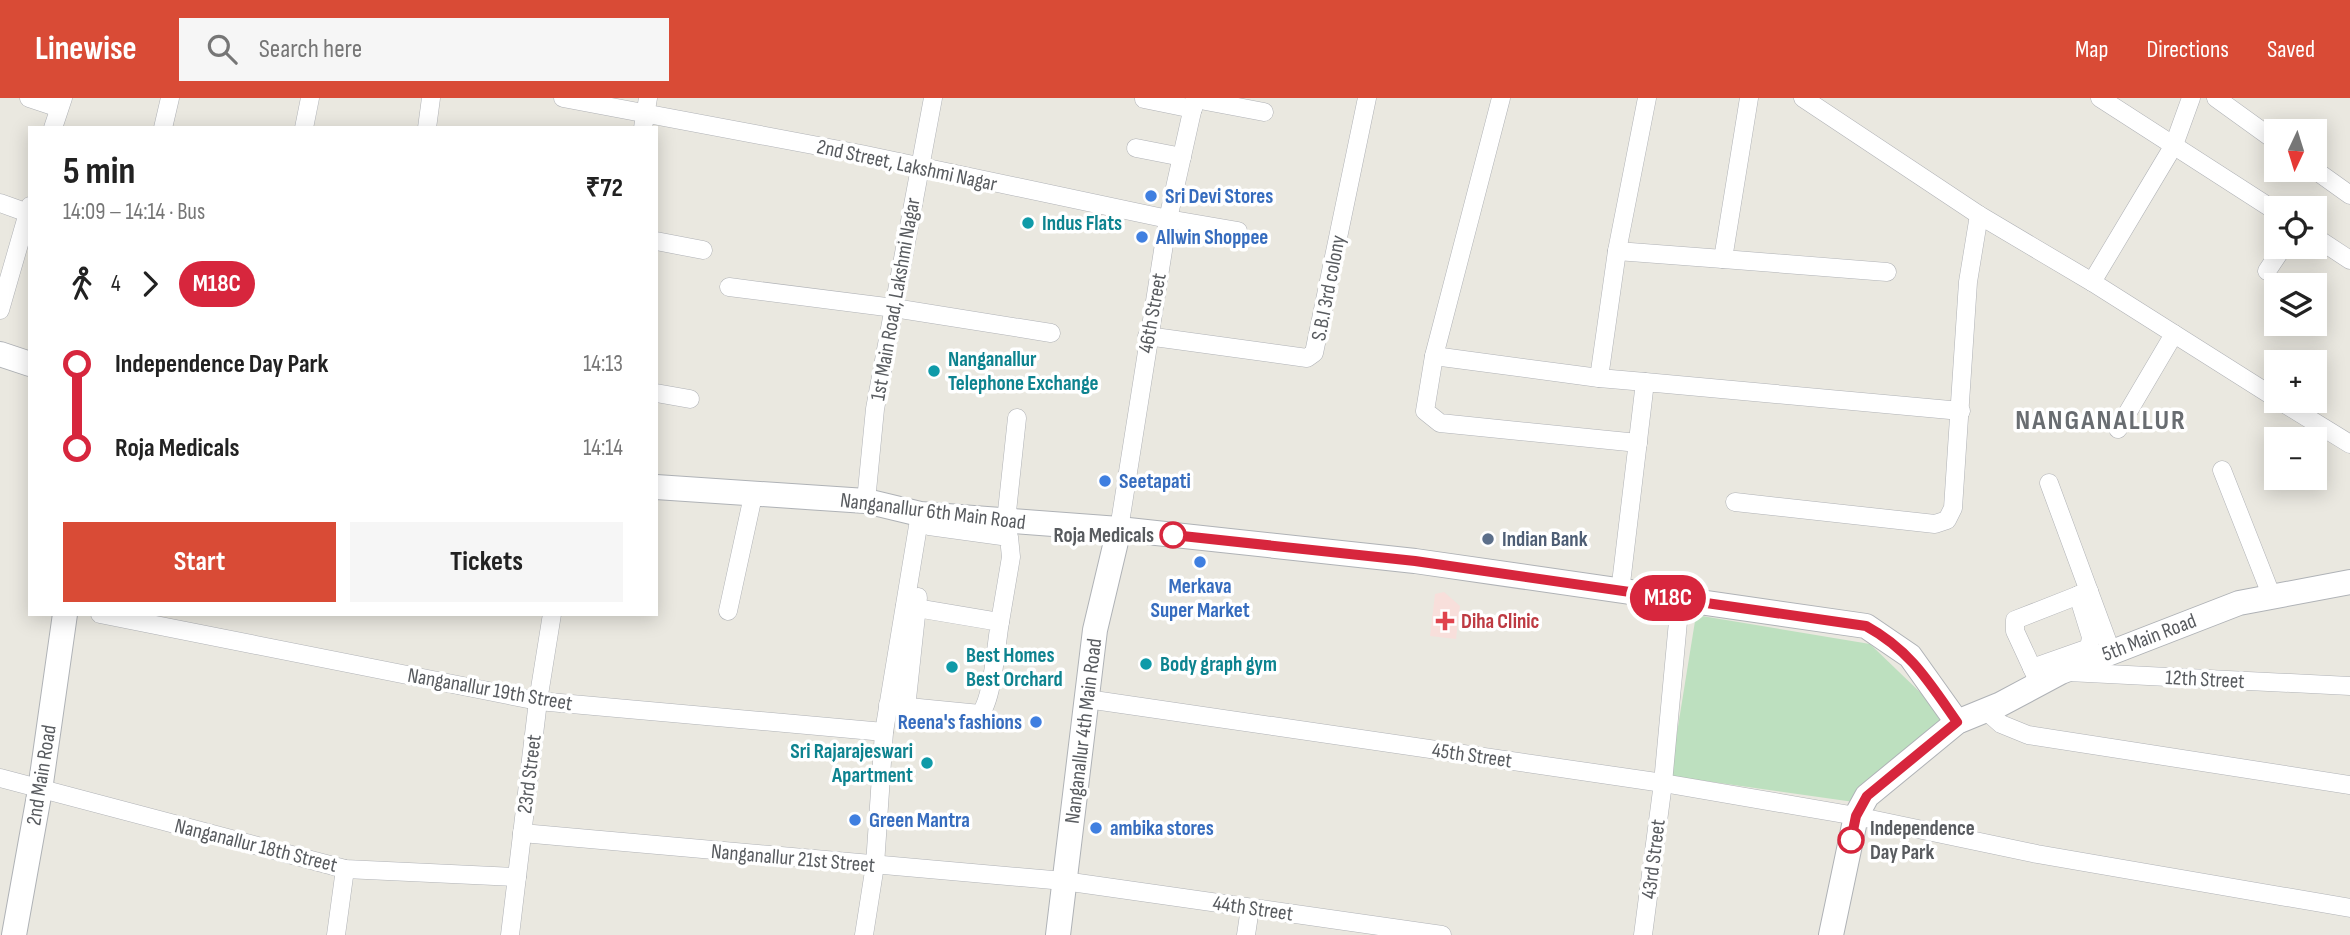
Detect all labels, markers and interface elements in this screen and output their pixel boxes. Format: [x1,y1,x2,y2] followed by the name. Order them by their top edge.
[179,18,669,81] search box
[35,29,137,69] text: Linewise
[203,30,241,68] icon: search
[259,34,362,65] text: Search here
[2075,35,2108,64] text: Map
[2146,35,2229,64] text: Directions
[2267,35,2315,64] text: Saved
[2264,119,2328,182] north arrow
[2264,119,2327,490] map controls
[814,134,999,197] street label: 2nd Street, Lakshmi Nagar
[63,149,135,194] text: 5 min
[585,173,623,204] text: ₹72
[1165,184,1273,209] place label: Sri Devi Stores
[1143,188,1159,204] marker: Sri Devi Stores
[865,196,926,403] street label: 1st Main Road, Lakshmi Nagar
[2264,196,2327,259] button: locate
[63,198,205,226] text: 14:09 – 14:14 · Bus
[1042,211,1122,236] place label: Indus Flats
[1020,215,1036,231] marker: Indus Flats
[1155,225,1268,250] place label: Allwin Shoppee
[1134,229,1150,245] marker: Allwin Shoppee
[1306,233,1351,343] street label: S.B.I 3rd colony
[63,265,101,303] icon: walk
[131,265,169,303] icon: forward
[193,269,241,298] text: M18C
[111,270,121,298] text: 4
[1133,271,1172,355] street label: 46th Street
[2264,273,2327,336] button: layers
[948,347,1099,396] place label: Nanganallur Telephone Exchange
[115,349,329,380] text: Independence Day Park
[583,350,623,378] text: 14:13
[2264,350,2327,413] button: +
[926,363,942,379] marker: Nanganallur Telephone Exchange
[2015,404,2187,437] district label: NANGANALLUR
[2264,427,2327,490] button: −
[115,433,240,464] text: Roja Medicals
[583,434,623,462] text: 14:14
[1119,469,1191,494] place label: Seetapati
[1097,473,1113,489] marker: Seetapati
[839,488,1027,535] street label: Nanganallur 6th Main Road
[63,522,336,602] button: Start
[350,522,623,602] button: Tickets
[1160,522,1186,548] marker: Roja Medicals
[1053,523,1154,548] place label: Roja Medicals
[1502,527,1588,552] place label: Indian Bank
[1480,531,1496,547] marker: Indian Bank
[1192,554,1208,570] marker: Merkava Super Market
[1150,574,1250,623] place label: Merkava Super Market
[1619,575,1717,621] line badge: M18C
[1644,583,1692,612] text: M18C
[2099,608,2200,667] street label: 5th Main Road
[1461,609,1540,634] place label: Diha Clinic
[1435,611,1455,631] marker: Diha Clinic
[1060,637,1107,825] street label: Nanganallur 4th Main Road
[966,643,1063,692] place label: Best Homes Best Orchard
[1160,652,1277,677] place label: Body graph gym
[1138,656,1154,672] marker: Body graph gym
[944,659,960,675] marker: Best Homes Best Orchard
[406,663,574,716] street label: Nanganallur 19th Street
[2165,665,2245,694] street label: 12th Street
[898,710,1022,735] place label: Reena's fashions
[1028,714,1044,730] marker: Reena's fashions
[21,723,62,827] street label: 2nd Main Road
[512,733,547,815] street label: 23rd Street
[1430,738,1513,773] street label: 45th Street
[790,739,913,788] place label: Sri Rajarajeswari Apartment
[919,755,935,771] marker: Sri Rajarajeswari Apartment
[869,808,970,833] place label: Green Mantra
[847,812,863,828] marker: Green Mantra
[172,813,340,878] street label: Nanganallur 18th Street
[1110,816,1214,841] place label: ambika stores
[1870,816,1975,865] place label: Independence Day Park
[1636,818,1671,900] street label: 43rd Street
[1088,820,1104,836] marker: ambika stores
[1838,827,1864,853] marker: Independence Day Park
[710,839,876,878] street label: Nanganallur 21st Street
[1211,891,1295,926] street label: 44th Street

